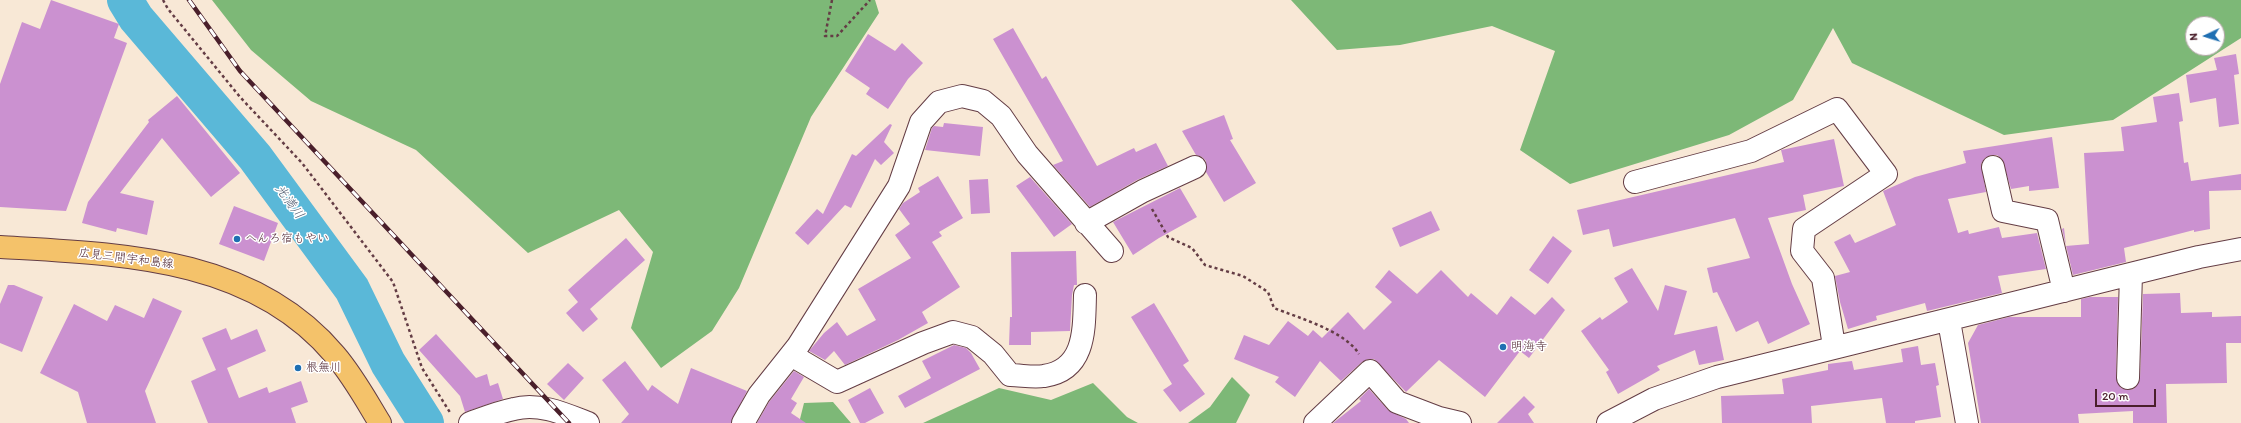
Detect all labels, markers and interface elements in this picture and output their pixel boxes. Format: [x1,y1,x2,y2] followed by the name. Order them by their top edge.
[2185,16,2225,56] north arrow
[2187,33,2200,41] text: N
[271,182,307,222] water label: 光満川
[245,232,329,246] place label: へんろ宿もやい
[232,234,242,244] marker: へんろ宿もやい
[77,246,175,272] street label: 広見三間宇和島線
[1511,340,1547,354] place label: 明海寺
[1498,342,1508,352] marker: 明海寺
[306,361,342,375] place label: 根無川
[293,363,303,373] marker: 根無川
[2097,381,2158,407] scale bar
[2102,389,2129,403] text: 20 m

